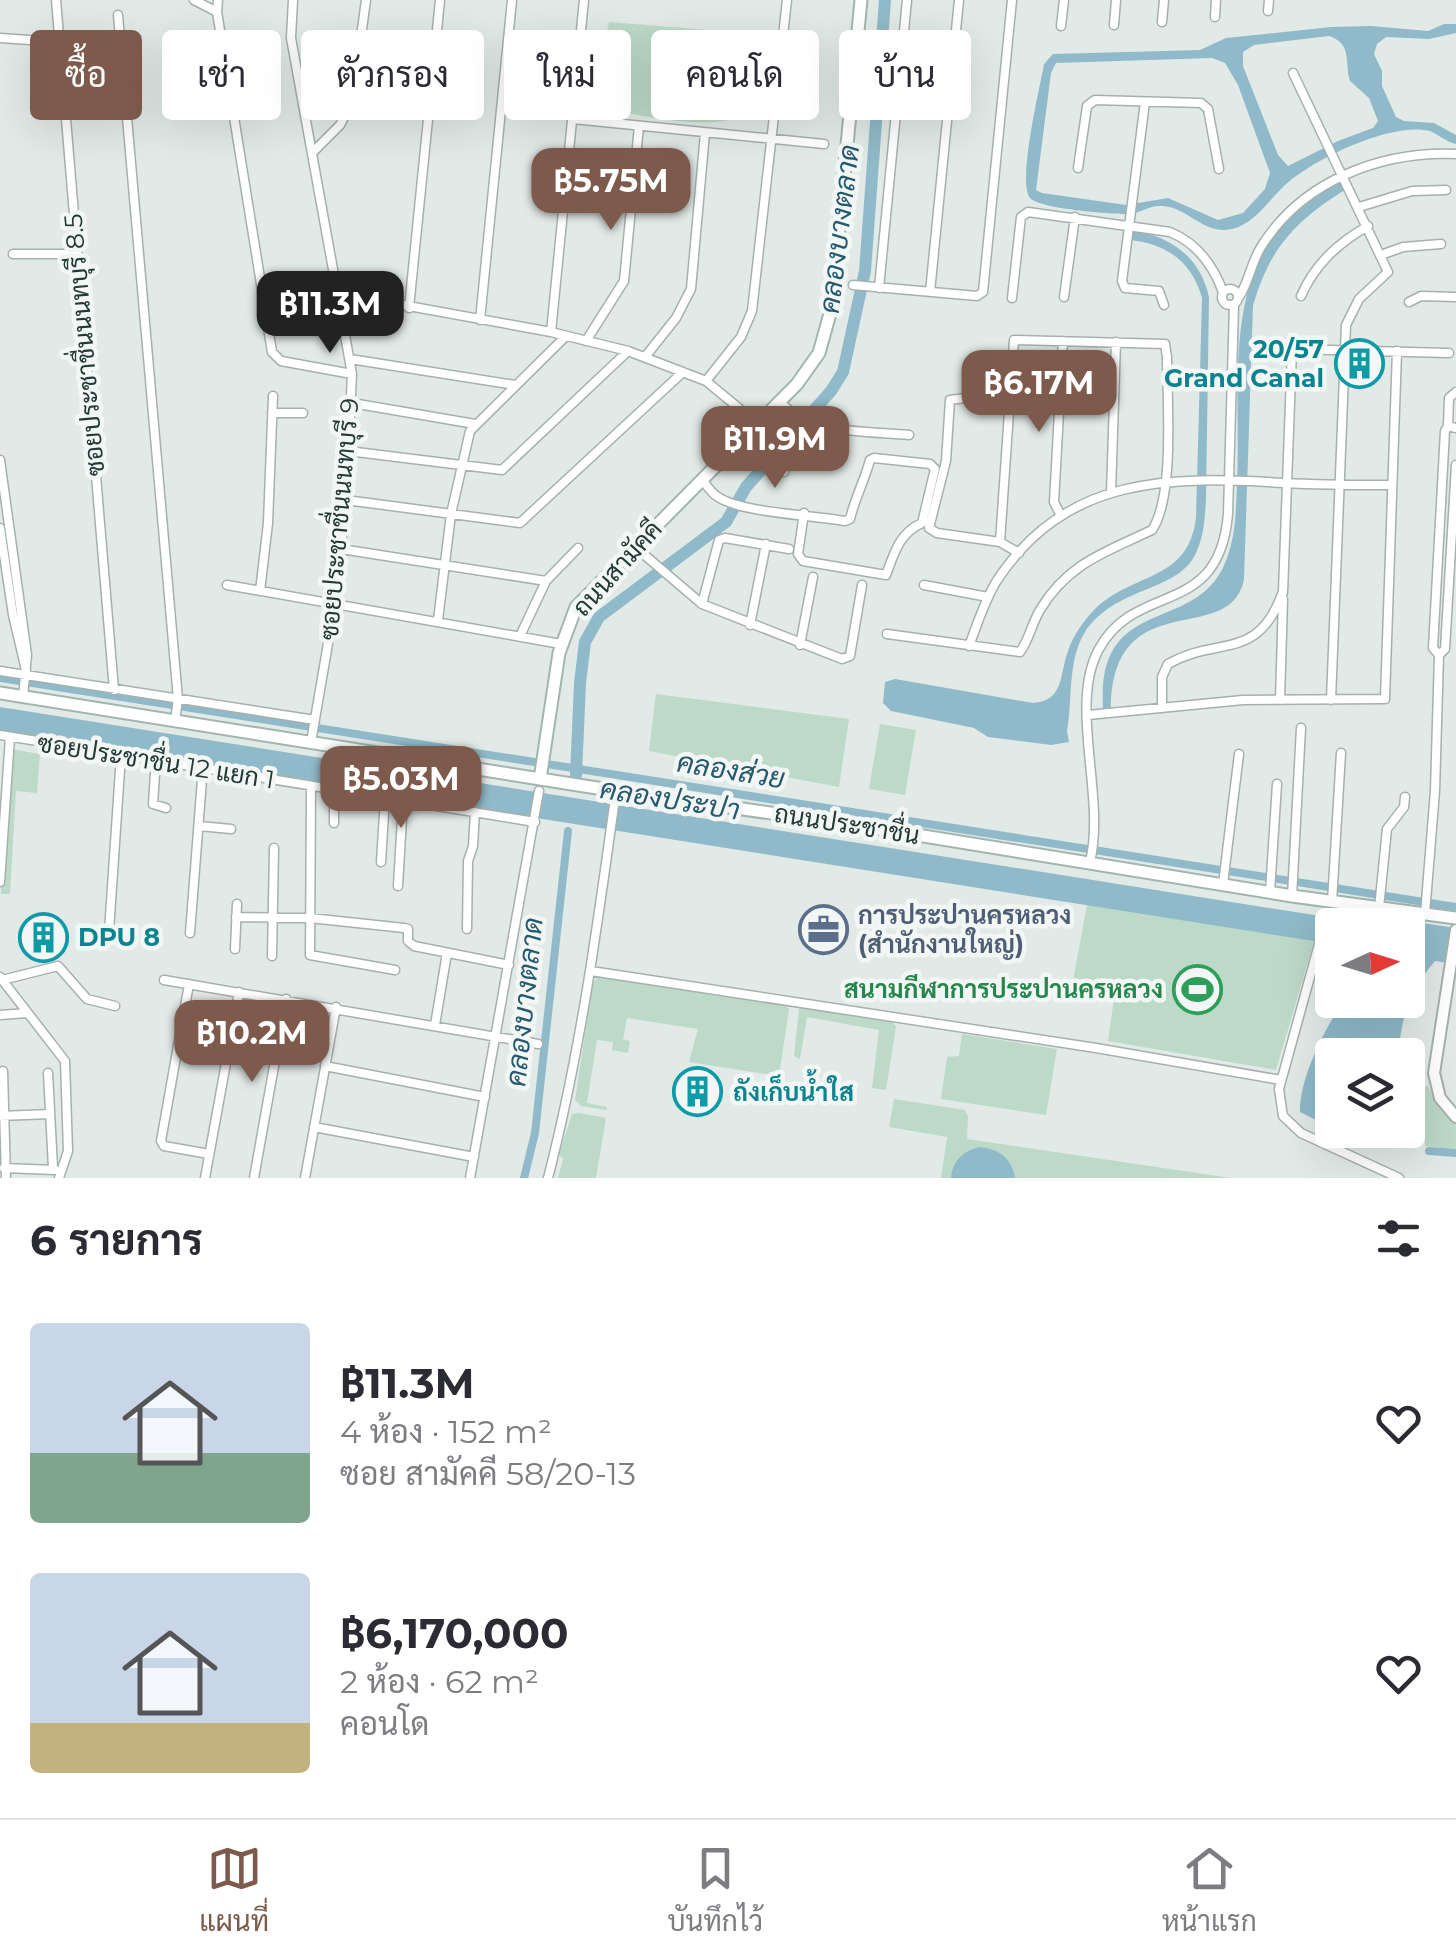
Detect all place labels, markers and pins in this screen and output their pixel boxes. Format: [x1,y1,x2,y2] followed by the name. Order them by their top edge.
[530,148,692,233] pin: ฿5.75M
[249,271,411,356] pin: ฿11.3M
[1164,334,1324,393] place label: 20/57 Grand Canal
[1333,337,1385,389] building icon: 20/57 Grand Canal
[958,350,1120,435] pin: ฿6.17M
[694,406,856,491] pin: ฿11.9M
[320,746,482,831] pin: ฿5.03M
[858,900,1071,960] place label: การประปานครหลวง (สำนักงานใหญ่)
[797,903,849,955] office icon: การประปานครหลวง (สำนักงานใหญ่)
[17,911,69,963] building icon: DPU 8
[78,922,160,952] place label: DPU 8
[1172,963,1224,1015] sports icon: สนามกีฬาการประปานครหลวง
[844,974,1163,1004] place label: สนามกีฬาการประปานครหลวง
[171,1000,333,1085] pin: ฿10.2M
[672,1066,724,1118] building icon: ถังเก็บน้ำใส
[733,1068,854,1107] place label: ถังเก็บน้ำใส

